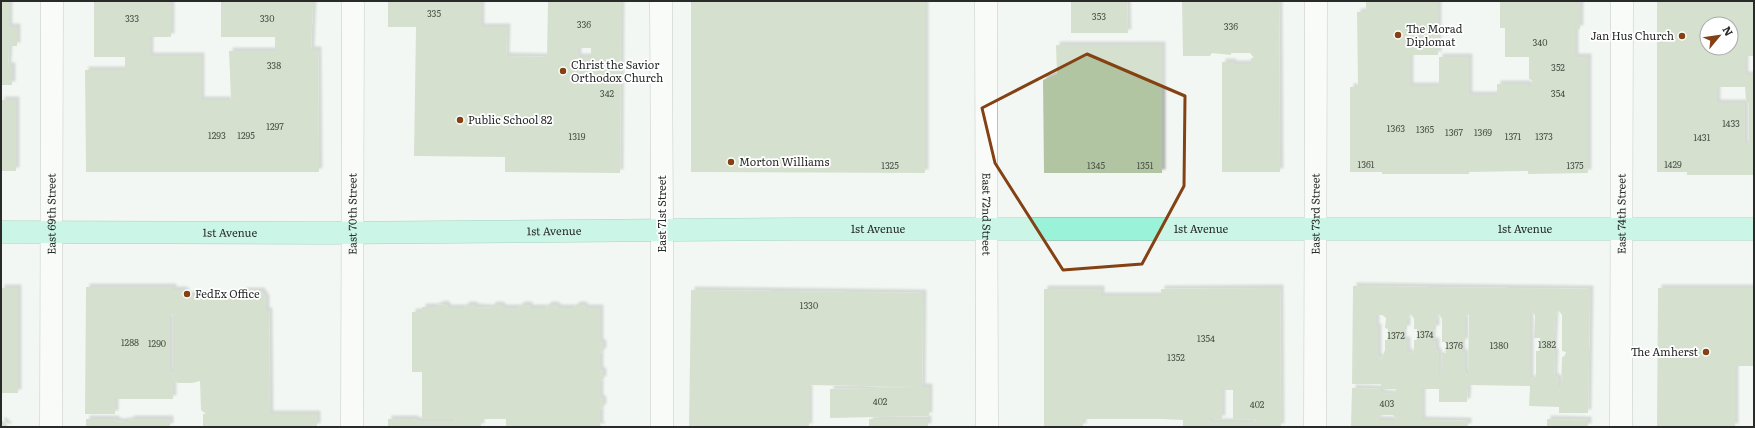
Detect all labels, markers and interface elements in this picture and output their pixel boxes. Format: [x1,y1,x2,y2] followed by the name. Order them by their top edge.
[427,6,441,20] house number: 335
[1092,9,1106,23] house number: 353
[125,11,139,25] house number: 333
[260,11,274,25] house number: 330
[1699,16,1739,56] north arrow
[577,17,591,31] house number: 336
[1224,19,1238,33] house number: 336
[1406,20,1463,49] place label: The Morad Diplomat
[1719,23,1738,39] text: N
[1591,27,1674,43] place label: Jan Hus Church
[1393,30,1403,40] marker: The Morad Diplomat
[1677,31,1687,41] marker: Jan Hus Church
[1533,35,1548,49] house number: 340
[571,56,663,85] place label: Christ the Savior Orthodox Church
[267,58,281,72] house number: 338
[1551,60,1565,74] house number: 352
[558,66,568,76] marker: Christ the Savior Orthodox Church
[600,86,615,100] house number: 342
[1551,86,1565,100] house number: 354
[468,111,553,127] place label: Public School 82
[455,115,465,125] marker: Public School 82
[1722,116,1740,130] house number: 1433
[266,119,284,133] house number: 1297
[1387,121,1405,135] house number: 1363
[1416,122,1434,136] house number: 1365
[1445,125,1463,139] house number: 1367
[1474,125,1492,139] house number: 1369
[208,128,226,142] house number: 1293
[237,128,255,142] house number: 1295
[569,129,586,143] house number: 1319
[1505,129,1522,143] house number: 1371
[1535,129,1553,143] house number: 1373
[1694,130,1711,144] house number: 1431
[739,153,829,169] place label: Morton Williams
[726,157,736,167] marker: Morton Williams
[1357,157,1375,171] house number: 1361
[1664,157,1682,171] house number: 1429
[881,158,899,172] house number: 1325
[1087,158,1105,172] house number: 1345
[1137,158,1154,172] house number: 1351
[1566,158,1584,172] house number: 1375
[979,172,996,256] street label: East 72nd Street
[42,173,59,255] street label: East 69th Street
[343,173,360,255] street label: East 70th Street
[1306,173,1323,255] street label: East 73rd Street
[1612,173,1629,254] street label: East 74th Street
[653,175,669,253] street label: East 71st Street
[851,220,906,236] street label: 1st Avenue
[1174,220,1229,236] street label: 1st Avenue
[1498,220,1553,236] street label: 1st Avenue
[527,222,582,238] street label: 1st Avenue
[203,224,258,240] street label: 1st Avenue
[195,285,260,301] place label: FedEx Office
[182,289,192,299] marker: FedEx Office
[800,298,818,312] house number: 1330
[1416,327,1434,341] house number: 1374
[1387,328,1405,342] house number: 1372
[1197,331,1215,345] house number: 1354
[121,335,139,349] house number: 1288
[148,336,166,350] house number: 1290
[1538,337,1556,351] house number: 1382
[1445,338,1463,352] house number: 1376
[1490,338,1508,352] house number: 1380
[1631,343,1699,359] place label: The Amherst
[1701,347,1711,357] marker: The Amherst
[1167,350,1185,364] house number: 1352
[873,394,888,408] house number: 402
[1380,396,1395,410] house number: 403
[1250,397,1265,411] house number: 402

